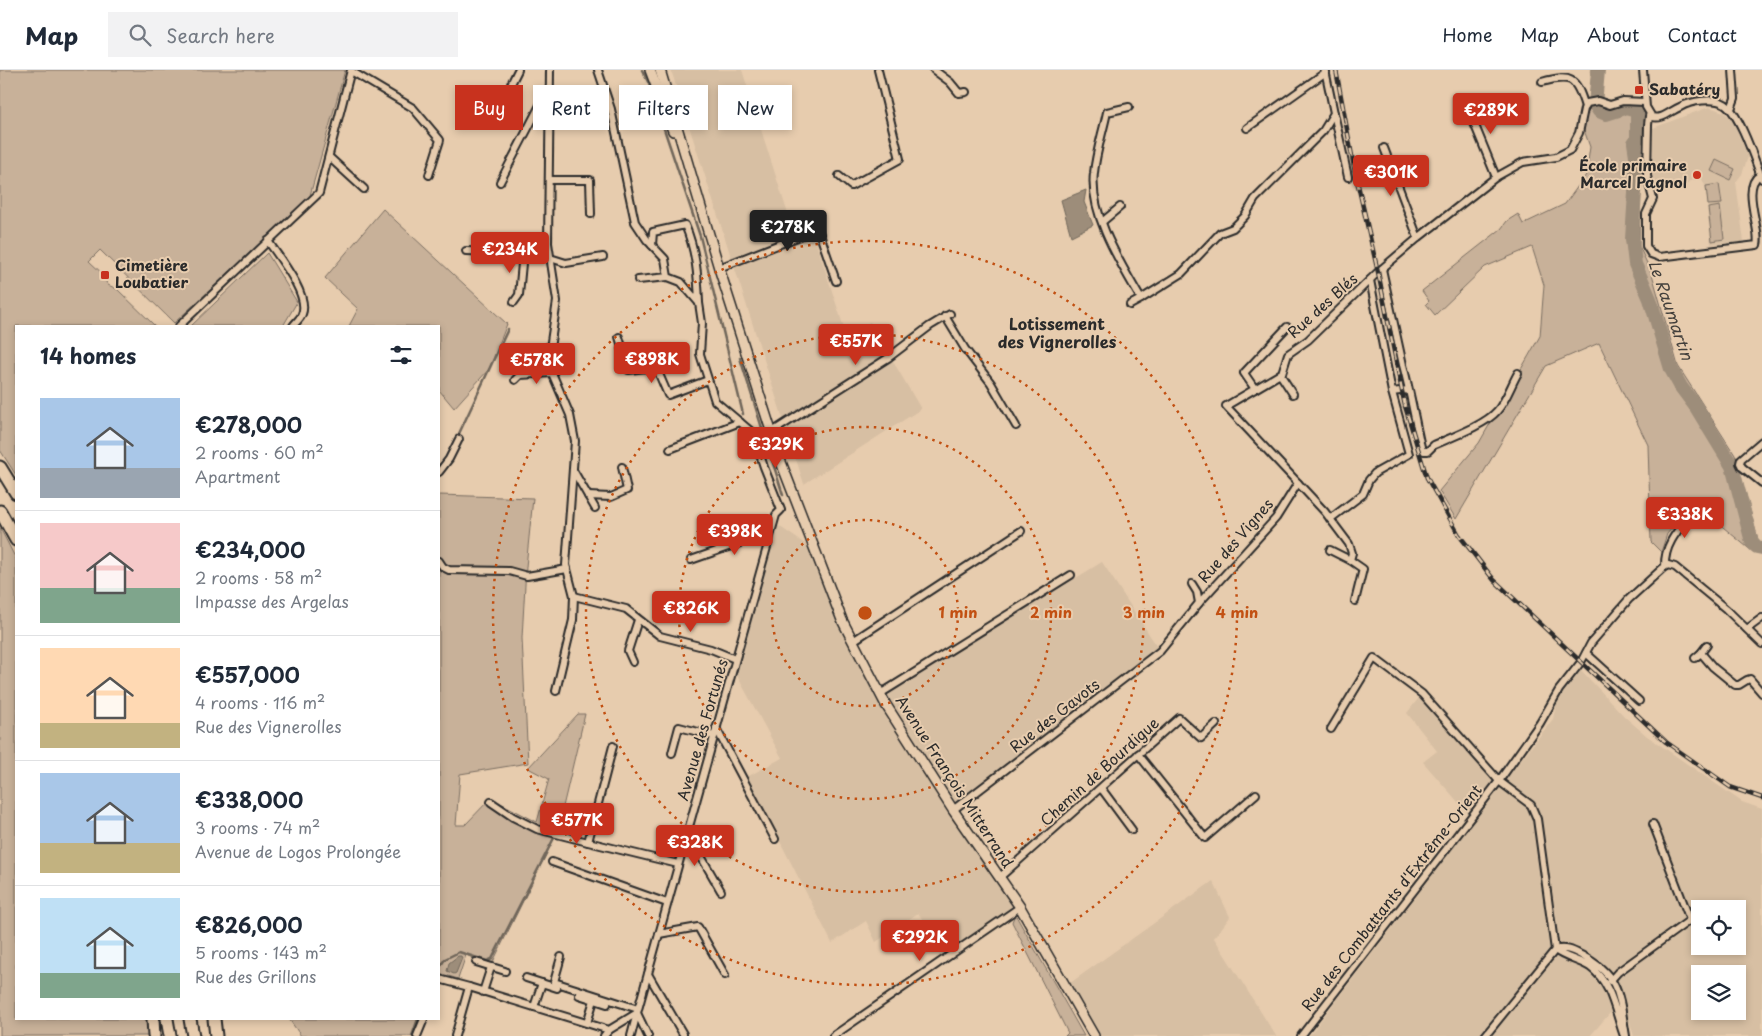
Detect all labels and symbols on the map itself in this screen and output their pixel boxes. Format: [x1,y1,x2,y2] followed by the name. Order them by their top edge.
[1649,77,1721,100] place label: Sabatéry
[1633,84,1645,96] marker: Sabatéry
[1456,92,1526,135] pin: €289K
[1579,153,1687,193] place label: École primaire Marcel Pagnol
[1356,154,1426,197] pin: €301K
[1691,169,1703,181] marker: École primaire Marcel Pagnol
[753,210,823,252] pin: €278K
[475,232,545,274] pin: €234K
[115,253,188,293] place label: Cimetière Loubatier
[1644,256,1701,364] water label: Le Raumartin
[1282,267,1362,343] street label: Rue des Blés
[99,269,111,281] marker: Cimetière Loubatier
[998,311,1117,353] district label: Lotissement des Vignerolles
[821,324,891,366] pin: €557K
[502,342,572,385] pin: €578K
[617,342,687,384] pin: €898K
[741,426,811,469] pin: €329K
[1192,493,1278,587] street label: Rue des Vignes
[1650,496,1720,539] pin: €338K
[700,514,770,556] pin: €398K
[656,590,726,633] pin: €826K
[939,600,977,623] text: 1 min
[1030,600,1072,623] text: 2 min
[1123,600,1165,623] text: 3 min
[1216,600,1258,623] text: 4 min
[856,604,874,622] centre of rings
[670,656,733,803] street label: Avenue des Fortunés
[1004,672,1104,757] street label: Rue des Gavots
[891,690,1020,872] street label: Avenue François Mitterrand
[1034,711,1164,831] street label: Chemin de Bourdigue
[1295,779,1487,1015] street label: Rue des Combattants d'Extrême-Orient
[542,802,612,845] pin: €577K
[660,824,730,867] pin: €328K
[885,920,955,962] pin: €292K

